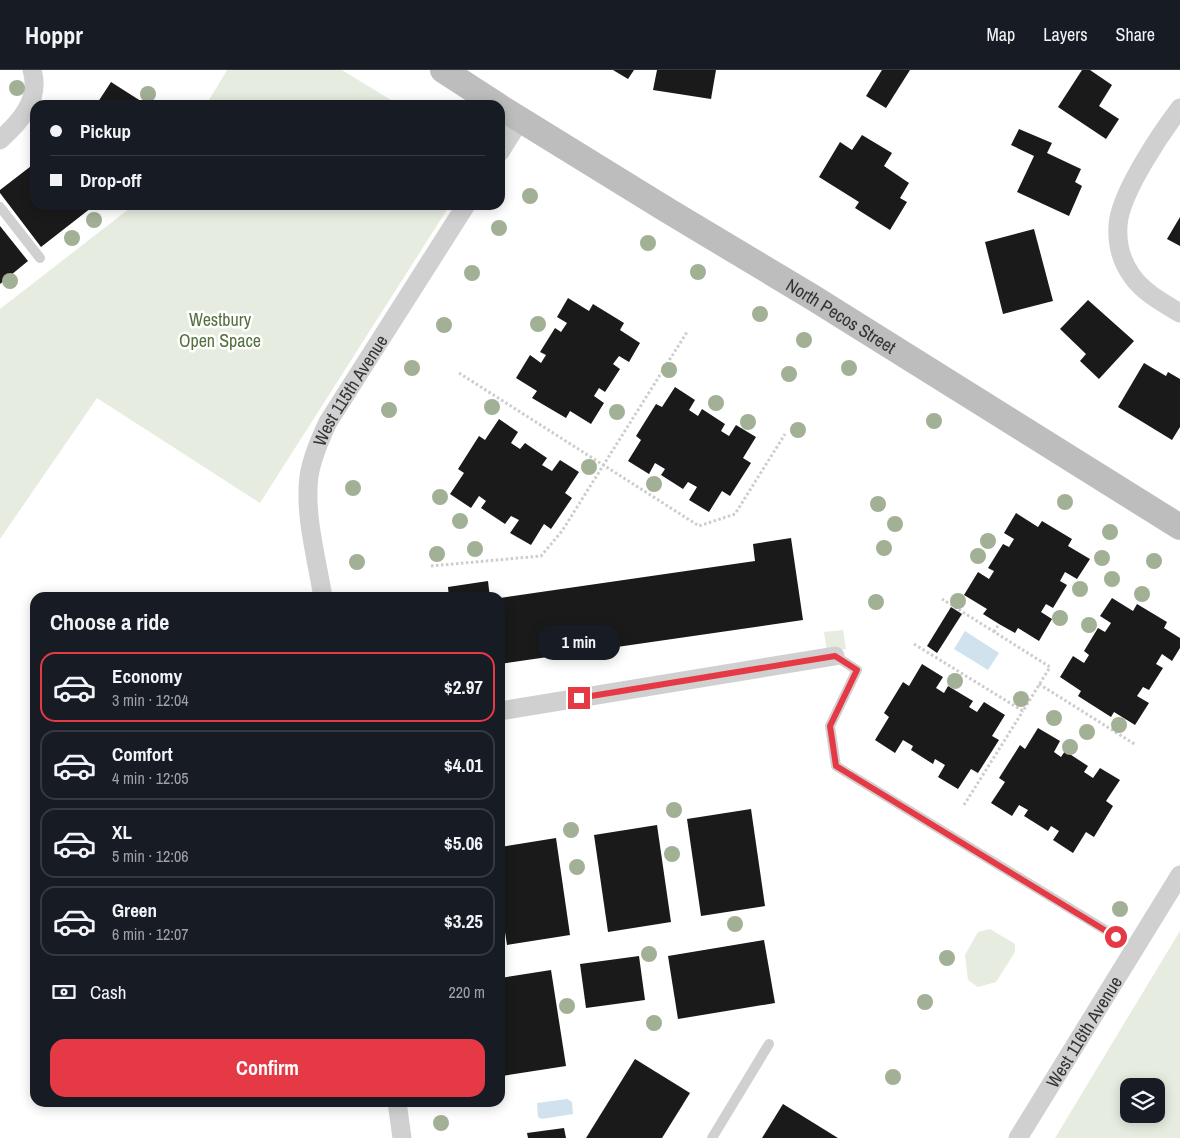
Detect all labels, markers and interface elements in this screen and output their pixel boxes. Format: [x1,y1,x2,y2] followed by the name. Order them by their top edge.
[25,19,83,51] text: Hoppr
[987,22,1015,47] text: Map
[1043,22,1088,47] text: Layers
[1116,22,1155,47] text: Share
[80,118,131,144] text: Pickup
[80,167,141,193] text: Drop-off
[782,272,901,359] street label: North Pecos Street
[179,307,261,353] park label: Westbury Open Space
[306,330,393,450] street label: West 115th Avenue
[50,607,169,637] text: Choose a ride
[538,626,620,660] callout: 1 min
[562,631,596,653] text: 1 min
[112,663,182,689] text: Economy
[52,665,97,710] icon: car
[444,674,483,700] text: $2.97
[568,687,590,709] route end
[112,689,189,711] text: 3 min · 12:04
[112,741,173,767] text: Comfort
[52,743,97,788] icon: car
[444,752,483,778] text: $4.01
[112,767,189,789] text: 4 min · 12:05
[112,819,132,845] text: XL
[52,821,97,866] icon: car
[444,830,483,856] text: $5.06
[112,845,189,867] text: 5 min · 12:06
[112,897,157,923] text: Green
[52,899,97,944] icon: car
[444,908,483,934] text: $3.25
[112,923,189,945] text: 6 min · 12:07
[1105,926,1127,948] route start
[1040,971,1127,1092] street label: West 116th Avenue
[50,978,78,1006] icon: cash
[90,979,126,1005] text: Cash
[449,981,485,1003] text: 220 m
[50,1039,485,1097] button: Confirm
[1120,1078,1165,1123] map controls
[1120,1078,1165,1123] button: layers

